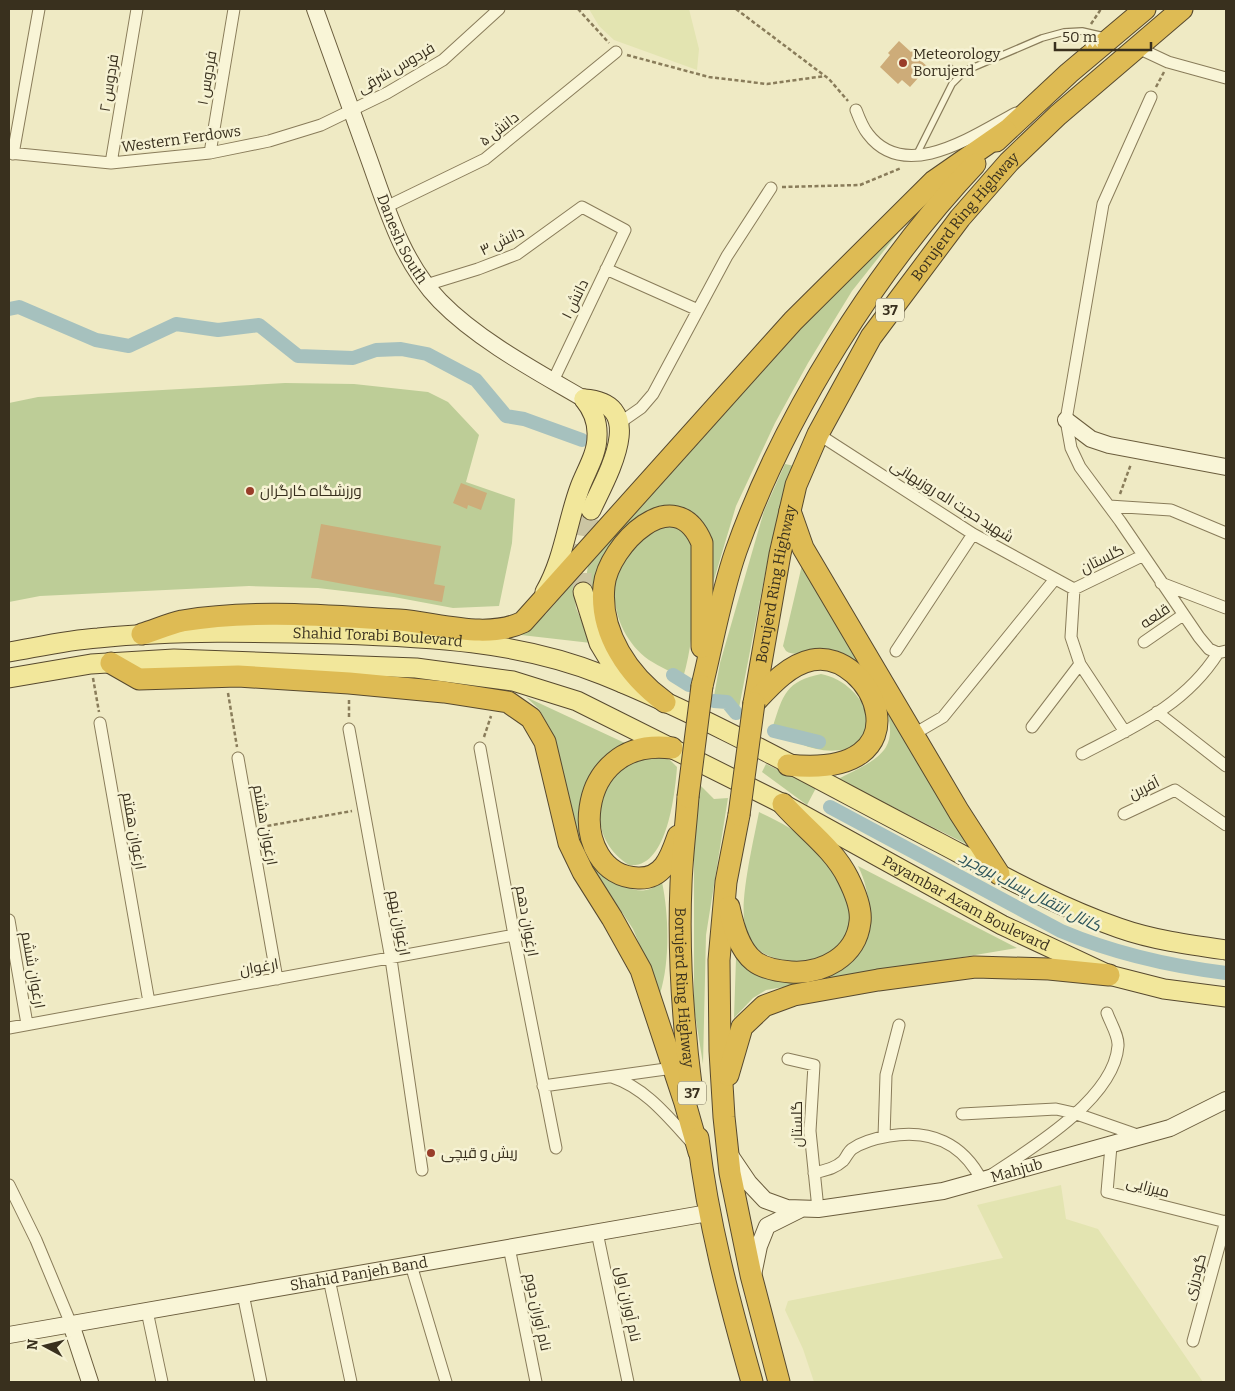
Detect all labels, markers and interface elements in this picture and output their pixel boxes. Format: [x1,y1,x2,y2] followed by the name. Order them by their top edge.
[1055,20,1151,52] scale bar
[1062,28,1098,46] text: 50 m
[354,39,438,98] street label: فردوس شرقی
[913,45,1000,80] place label: Meteorology Borujerd
[193,49,222,107] street label: فردوس ۱
[96,53,123,113] street label: فردوس ۲
[897,57,909,69] marker: Meteorology Borujerd
[476,108,523,151] street label: دانش ۵
[120,122,242,156] street label: Western Ferdows
[907,148,1023,284] street label: Borujerd Ring Highway
[373,192,432,288] street label: Danesh South
[477,223,528,260] street label: دانش ۳
[558,276,593,322] street label: دانش ۱
[876,298,904,322] road number: 37
[887,456,1017,547] street label: شهید حجت اله روزبهانی
[260,482,362,501] place label: ورزشگاه کارگران
[244,485,256,497] marker: ورزشگاه کارگران
[752,503,800,664] street label: Borujerd Ring Highway
[1077,541,1127,578] street label: گلستان
[1137,600,1173,632] street label: قلعه
[292,624,464,651] street label: Shahid Torabi Boulevard
[1126,773,1163,804] street label: آفرین
[248,783,281,867] street label: ارغوان هشتم
[117,791,150,871] street label: ارغوان هفتم
[955,847,1104,936] water label: کانال انتقال پساب بروجرد
[879,852,1053,955] street label: Payambar Azam Boulevard
[511,884,542,958] street label: ارغوان دهم
[383,889,414,957] street label: ارغوان نهم
[671,907,698,1069] street label: Borujerd Ring Highway
[16,930,49,1010] street label: ارغوان ششم
[238,955,280,980] street label: ارغوان
[678,1082,706,1104] road number: 37
[788,1101,807,1147] street label: گلستان
[441,1144,518,1163] place label: ریش و قیچی
[425,1147,437,1159] marker: ریش و قیچی
[989,1155,1045,1186] street label: Mahjub
[1124,1173,1171,1202] street label: میرزایی
[1180,1252,1211,1303] street label: گودرزی
[289,1253,429,1295] street label: Shahid Panjeh Band
[610,1265,645,1343] street label: نام آوران اول
[520,1272,555,1353] street label: نام آوران دوم
[20,1321,70,1371] north arrow
[23,1338,42,1351] text: N

